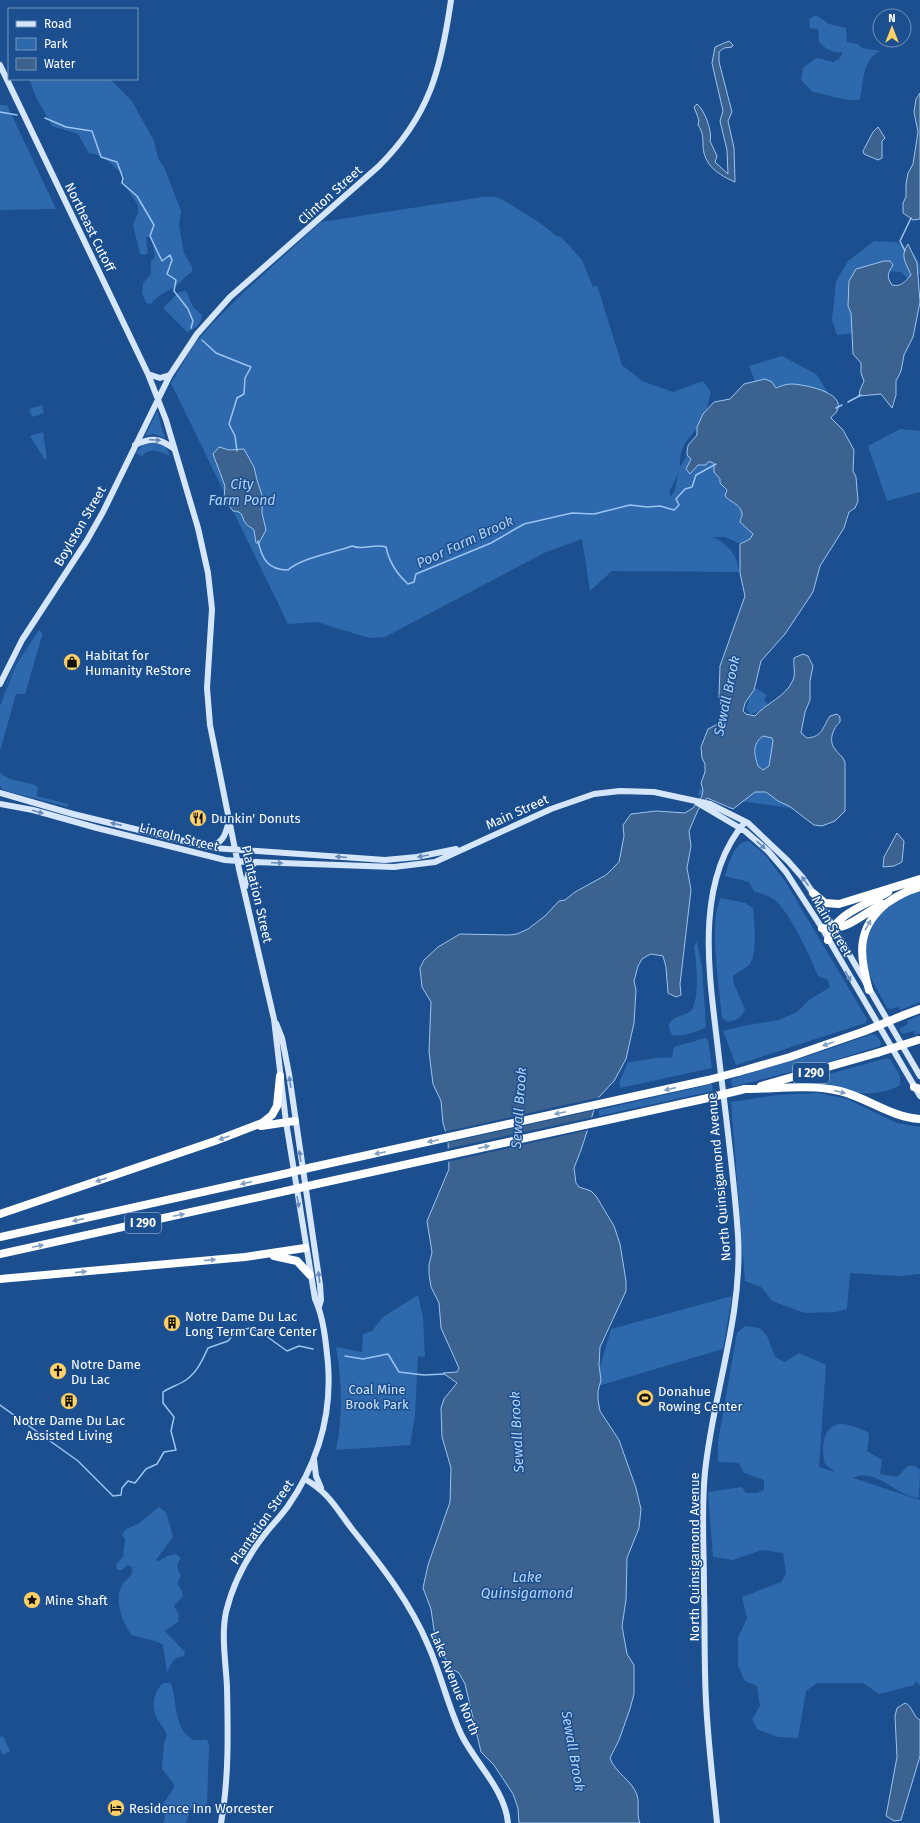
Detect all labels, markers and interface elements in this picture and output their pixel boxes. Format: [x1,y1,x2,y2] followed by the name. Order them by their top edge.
[8,8,138,80] legend
[872,8,912,48] north arrow
[888,12,896,25] text: N
[44,17,72,31] text: Road
[44,37,68,51] text: Park
[44,57,76,71] text: Water
[295,162,365,228] street label: Clinton Street
[62,180,119,276] street label: Northeast Cutoff
[148,436,161,443] one-way arrow
[208,476,276,509] water label: City Farm Pond
[51,483,109,569] street label: Boylston Street
[414,512,517,572] water label: Poor Farm Brook
[85,648,191,678] place label: Habitat for Humanity ReStore
[62,652,82,672] shop icon: Habitat for Humanity ReStore
[710,654,744,739] water label: Sewall Brook
[483,791,551,833] street label: Main Street
[188,808,208,828] restaurant icon: Dunkin' Donuts
[32,809,44,815] one-way arrow
[211,811,301,826] place label: Dunkin' Donuts
[138,820,221,854] street label: Lincoln Street
[109,821,122,827] one-way arrow
[756,840,766,849] one-way arrow
[238,844,276,945] street label: Plantation Street
[335,854,347,861] one-way arrow
[417,854,429,860] one-way arrow
[271,860,284,866] one-way arrow
[801,876,809,886] one-way arrow
[809,893,855,959] street label: Main Street
[865,919,872,931] one-way arrow
[845,970,852,982] one-way arrow
[822,1041,834,1047] one-way arrow
[793,1063,829,1083] road number: I 290
[508,1066,530,1150] water label: Sewall Brook
[287,1076,293,1088] one-way arrow
[663,1087,676,1093] one-way arrow
[833,1089,846,1095] one-way arrow
[704,1092,734,1262] street label: North Quinsigamond Avenue
[554,1111,567,1117] one-way arrow
[218,1136,230,1142] one-way arrow
[427,1138,440,1144] one-way arrow
[478,1144,491,1150] one-way arrow
[297,1150,303,1163] one-way arrow
[374,1150,386,1156] one-way arrow
[94,1177,106,1183] one-way arrow
[240,1180,253,1186] one-way arrow
[295,1196,301,1208] one-way arrow
[173,1211,185,1217] one-way arrow
[125,1213,161,1233] road number: I 290
[72,1217,85,1223] one-way arrow
[32,1242,44,1248] one-way arrow
[204,1256,216,1263] one-way arrow
[75,1269,87,1275] one-way arrow
[316,1270,322,1283] one-way arrow
[185,1309,317,1339] place label: Notre Dame Du Lac Long Term Care Center
[162,1313,182,1333] building icon: Notre Dame Du Lac Long Term Care Center
[71,1357,141,1387] place label: Notre Dame Du Lac
[48,1361,68,1381] church icon: Notre Dame Du Lac
[345,1382,409,1412] park label: Coal Mine Brook Park
[658,1384,742,1414] place label: Donahue Rowing Center
[635,1388,655,1408] sports icon: Donahue Rowing Center
[506,1390,528,1474] water label: Sewall Brook
[59,1391,79,1411] building icon: Notre Dame Du Lac Assisted Living
[13,1413,125,1443] place label: Notre Dame Du Lac Assisted Living
[687,1472,702,1642] street label: North Quinsigamond Avenue
[227,1477,297,1567] street label: Plantation Street
[481,1569,573,1602] water label: Lake Quinsigamond
[22,1590,42,1610] place icon: Mine Shaft
[45,1593,108,1608] place label: Mine Shaft
[427,1629,483,1737] street label: Lake Avenue North
[557,1708,589,1793] water label: Sewall Brook
[106,1798,126,1818] hotel icon: Residence Inn Worcester
[129,1801,274,1816] place label: Residence Inn Worcester

